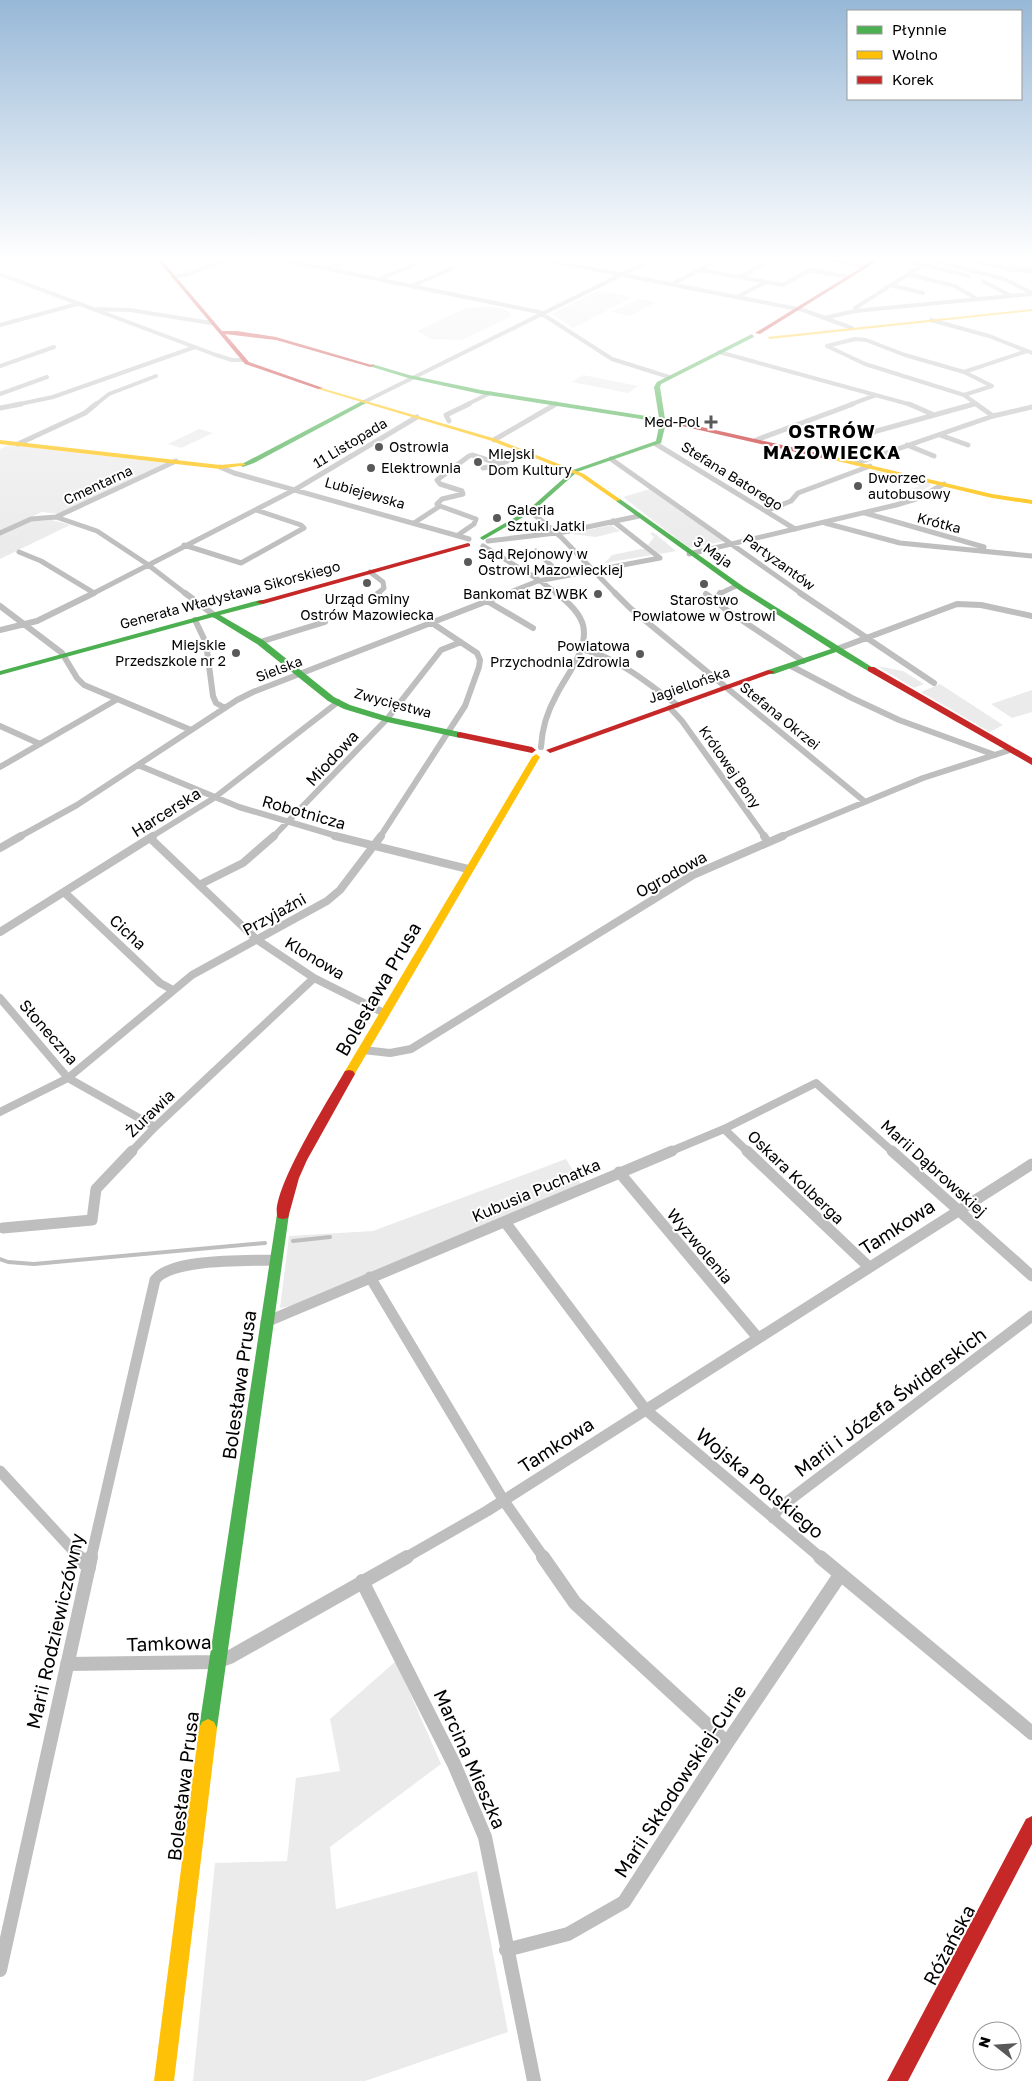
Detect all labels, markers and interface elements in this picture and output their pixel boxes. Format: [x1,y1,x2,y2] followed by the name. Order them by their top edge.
[847,10,1022,100] legend
[892,20,947,38] text: Płynnie
[892,45,938,63] text: Wolno
[892,70,934,88] text: Korek
[644,413,700,430] place label: Med-Pol
[310,414,390,471] street label: 11 Listopada
[704,415,718,429] marker: Med-Pol
[763,420,901,463] district label: OSTRÓW MAZOWIECKA
[678,437,786,514] street label: Stefana Batorego
[389,438,449,455] place label: Ostrowia
[373,441,385,453] marker: Ostrowia
[488,445,572,478] place label: Miejski Dom Kultury
[472,456,484,468] marker: Miejski Dom Kultury
[381,459,461,476] place label: Elektrownia
[61,461,135,508] street label: Cmentarna
[365,462,377,474] marker: Elektrownia
[868,469,951,502] place label: Dworzec autobusowy
[323,473,407,512] street label: Lubiejewska
[852,480,864,492] marker: Dworzec autobusowy
[507,501,585,534] place label: Galeria Sztuki Jatki
[915,509,963,537] street label: Krótka
[491,512,503,524] marker: Galeria Sztuki Jatki
[740,530,819,593] street label: Partyzantów
[691,532,736,571] street label: 3 Maja
[478,545,623,578] place label: Sąd Rejonowy w Ostrowi Mazowieckiej
[462,556,474,568] marker: Sąd Rejonowy w Ostrowi Mazowieckiej
[118,557,342,632] street label: Generała Władysława Sikorskiego
[361,577,373,589] marker: Urząd Gminy Ostrów Mazowiecka
[698,578,710,590] marker: Starostwo Powiatowe w Ostrowi
[463,585,588,602] place label: Bankomat BZ WBK
[592,588,604,600] marker: Bankomat BZ WBK
[300,590,434,623] place label: Urząd Gminy Ostrów Mazowiecka
[632,591,776,624] place label: Starostwo Powiatowe w Ostrowi
[115,636,226,669] place label: Miejskie Przedszkole nr 2
[490,637,630,670] place label: Powiatowa Przychodnia Zdrowia
[230,647,242,659] marker: Miejskie Przedszkole nr 2
[634,648,646,660] marker: Powiatowa Przychodnia Zdrowia
[253,652,304,685] street label: Sielska
[646,663,732,706] street label: Jagiellońska
[737,678,824,753] street label: Stefana Okrzei
[353,684,433,721] street label: Zwycięstwa
[696,722,765,811] street label: Królowej Bony
[301,726,363,790] street label: Miodowa
[128,783,204,841] street label: Harcerska
[260,791,348,833] street label: Robotnicza
[632,846,710,902] street label: Ogrodowa
[239,888,309,940] street label: Przyjaźni
[106,910,150,954] street label: Cicha
[330,918,425,1060] street label: Bolesława Prusa
[281,932,349,984] street label: Klonowa
[15,995,83,1069] street label: Słoneczna
[121,1085,179,1141] street label: Żurawia
[877,1115,991,1221] street label: Marii Dąbrowskiej
[743,1126,849,1228] street label: Oskara Kolberga
[469,1154,603,1226] street label: Kubusia Puchatka
[855,1194,939,1259] street label: Tamkowa
[663,1204,737,1288] street label: Wyzwolenia
[217,1309,260,1461] street label: Bolesława Prusa
[789,1322,990,1481] street label: Marii i Józefa Świderskich
[514,1412,598,1477] street label: Tamkowa
[692,1422,829,1543] street label: Wojska Polskiego
[21,1531,88,1731] street label: Marii Rodziewiczówny
[126,1630,212,1655] street label: Tamkowa
[609,1680,751,1881] street label: Marii Skłodowskiej-Curie
[429,1685,512,1832] street label: Marcina Mieszka
[162,1710,203,1862] street label: Bolesława Prusa
[918,1901,979,1989] street label: Różańska
[972,2021,1022,2071] north arrow
[974,2034,994,2050] text: N

